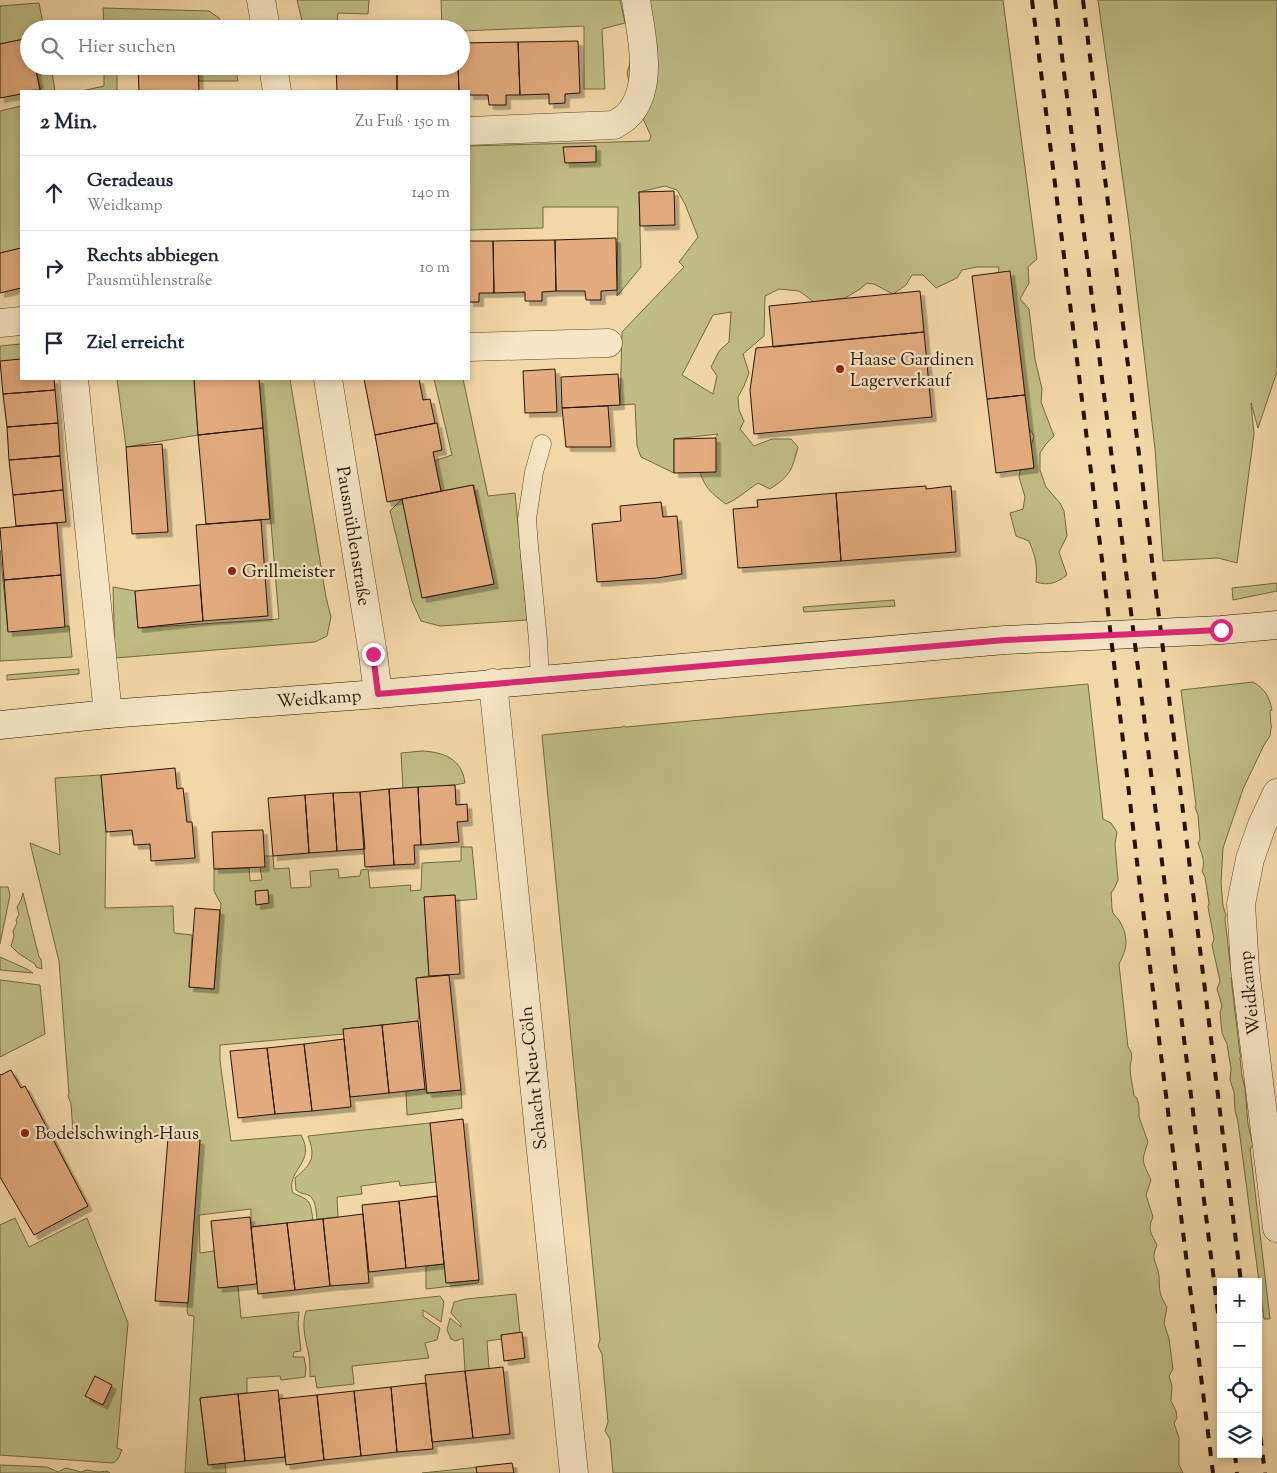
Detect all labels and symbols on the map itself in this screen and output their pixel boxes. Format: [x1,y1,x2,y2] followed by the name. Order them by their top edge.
[850,348,975,395] place label: Haase Gardinen Lagerverkauf
[834,363,846,375] marker: Haase Gardinen Lagerverkauf
[328,465,376,608] street label: Pausmühlenstraße
[242,560,335,586] place label: Grillmeister
[226,565,238,577] marker: Grillmeister
[1210,619,1233,642] route start
[362,643,385,666] route end
[276,684,362,716] street label: Weidkamp
[1234,949,1268,1036] street label: Weidkamp
[514,1004,555,1151] street label: Schacht Neu-Cöln
[35,1122,199,1148] place label: Bodelschwingh-Haus
[19,1127,31,1139] marker: Bodelschwingh-Haus

